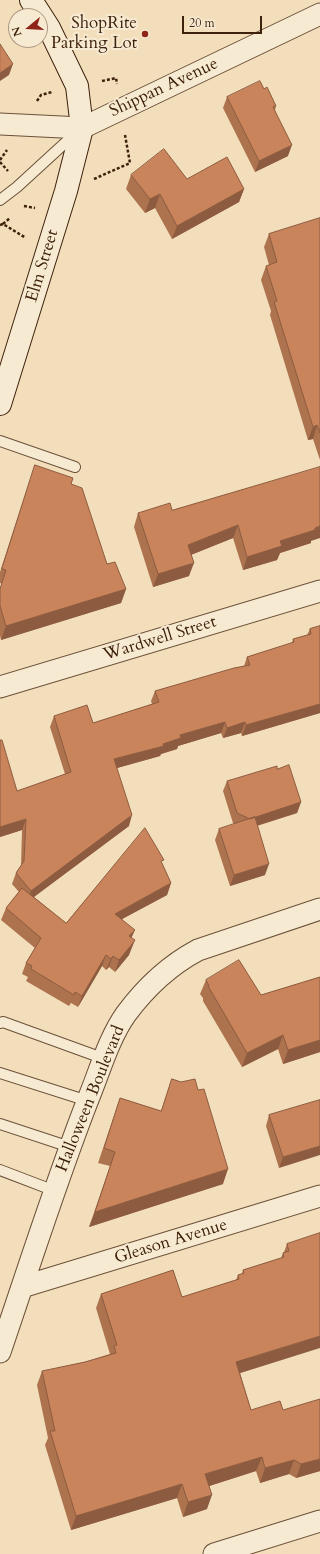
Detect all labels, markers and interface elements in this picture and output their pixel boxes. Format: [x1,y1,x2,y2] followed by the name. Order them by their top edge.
[8,8,48,48] north arrow
[184,8,264,34] scale bar
[51,14,137,54] place label: ShopRite Parking Lot
[189,15,215,31] text: 20 m
[8,25,26,38] text: N
[140,29,150,39] marker: ShopRite Parking Lot
[106,54,222,122] street label: Shippan Avenue
[22,227,64,305] street label: Elm Street
[101,612,219,666] street label: Wardwell Street
[52,1023,130,1175] street label: Halloween Boulevard
[112,1215,230,1269] street label: Gleason Avenue

